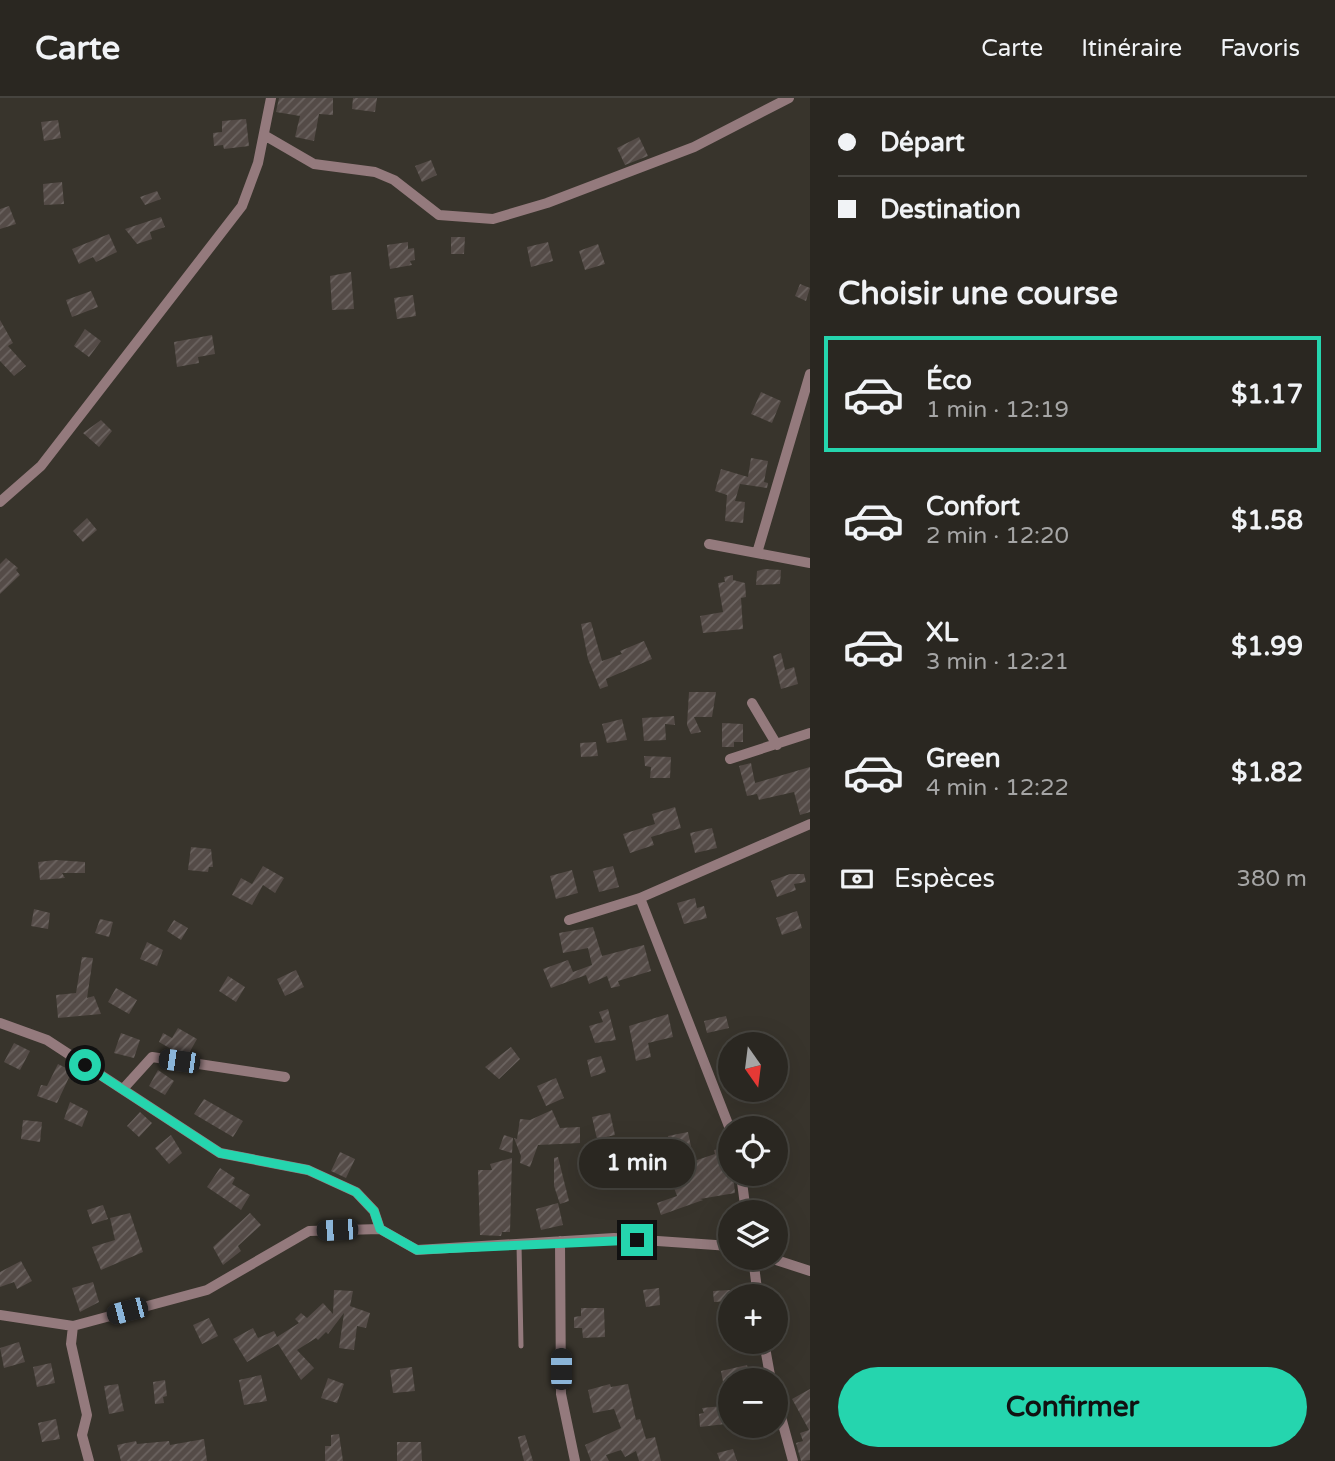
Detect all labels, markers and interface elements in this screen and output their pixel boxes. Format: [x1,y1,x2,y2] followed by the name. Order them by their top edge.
[35,29,120,68] text: Carte
[981,34,1043,63] text: Carte
[1081,34,1182,63] text: Itinéraire
[1220,34,1300,63] text: Favoris
[880,127,965,158] text: Départ
[880,194,1021,225] text: Destination
[838,275,1118,313] text: Choisir une course
[842,363,905,426] icon: car
[926,365,972,396] text: Éco
[1231,379,1303,410] text: $1.17
[926,396,1069,424] text: 1 min · 12:19
[842,489,905,552] icon: car
[926,491,1020,522] text: Confort
[1231,505,1303,536] text: $1.58
[926,522,1069,550] text: 2 min · 12:20
[842,615,905,678] icon: car
[926,617,958,648] text: XL
[1231,631,1303,662] text: $1.99
[926,648,1069,676] text: 3 min · 12:21
[842,741,905,804] icon: car
[926,743,1001,774] text: Green
[1231,757,1303,788] text: $1.82
[926,774,1069,802] text: 4 min · 12:22
[838,860,876,898] icon: cash
[894,863,995,894] text: Espèces
[1237,865,1307,893] text: 380 m
[718,1032,788,1102] north arrow
[718,1032,788,1438] map controls
[157,1048,202,1074] car
[69,1049,101,1081] route start
[718,1116,788,1186] button: locate
[579,1138,695,1188] callout: 1 min
[606,1149,668,1177] text: 1 min
[718,1200,788,1270] button: layers
[316,1218,359,1242] car
[621,1224,653,1256] route end
[718,1284,788,1354] button: +
[104,1295,151,1327] car
[551,1348,572,1390] car
[838,1367,1307,1447] button: Confirmer
[718,1368,788,1438] button: −

